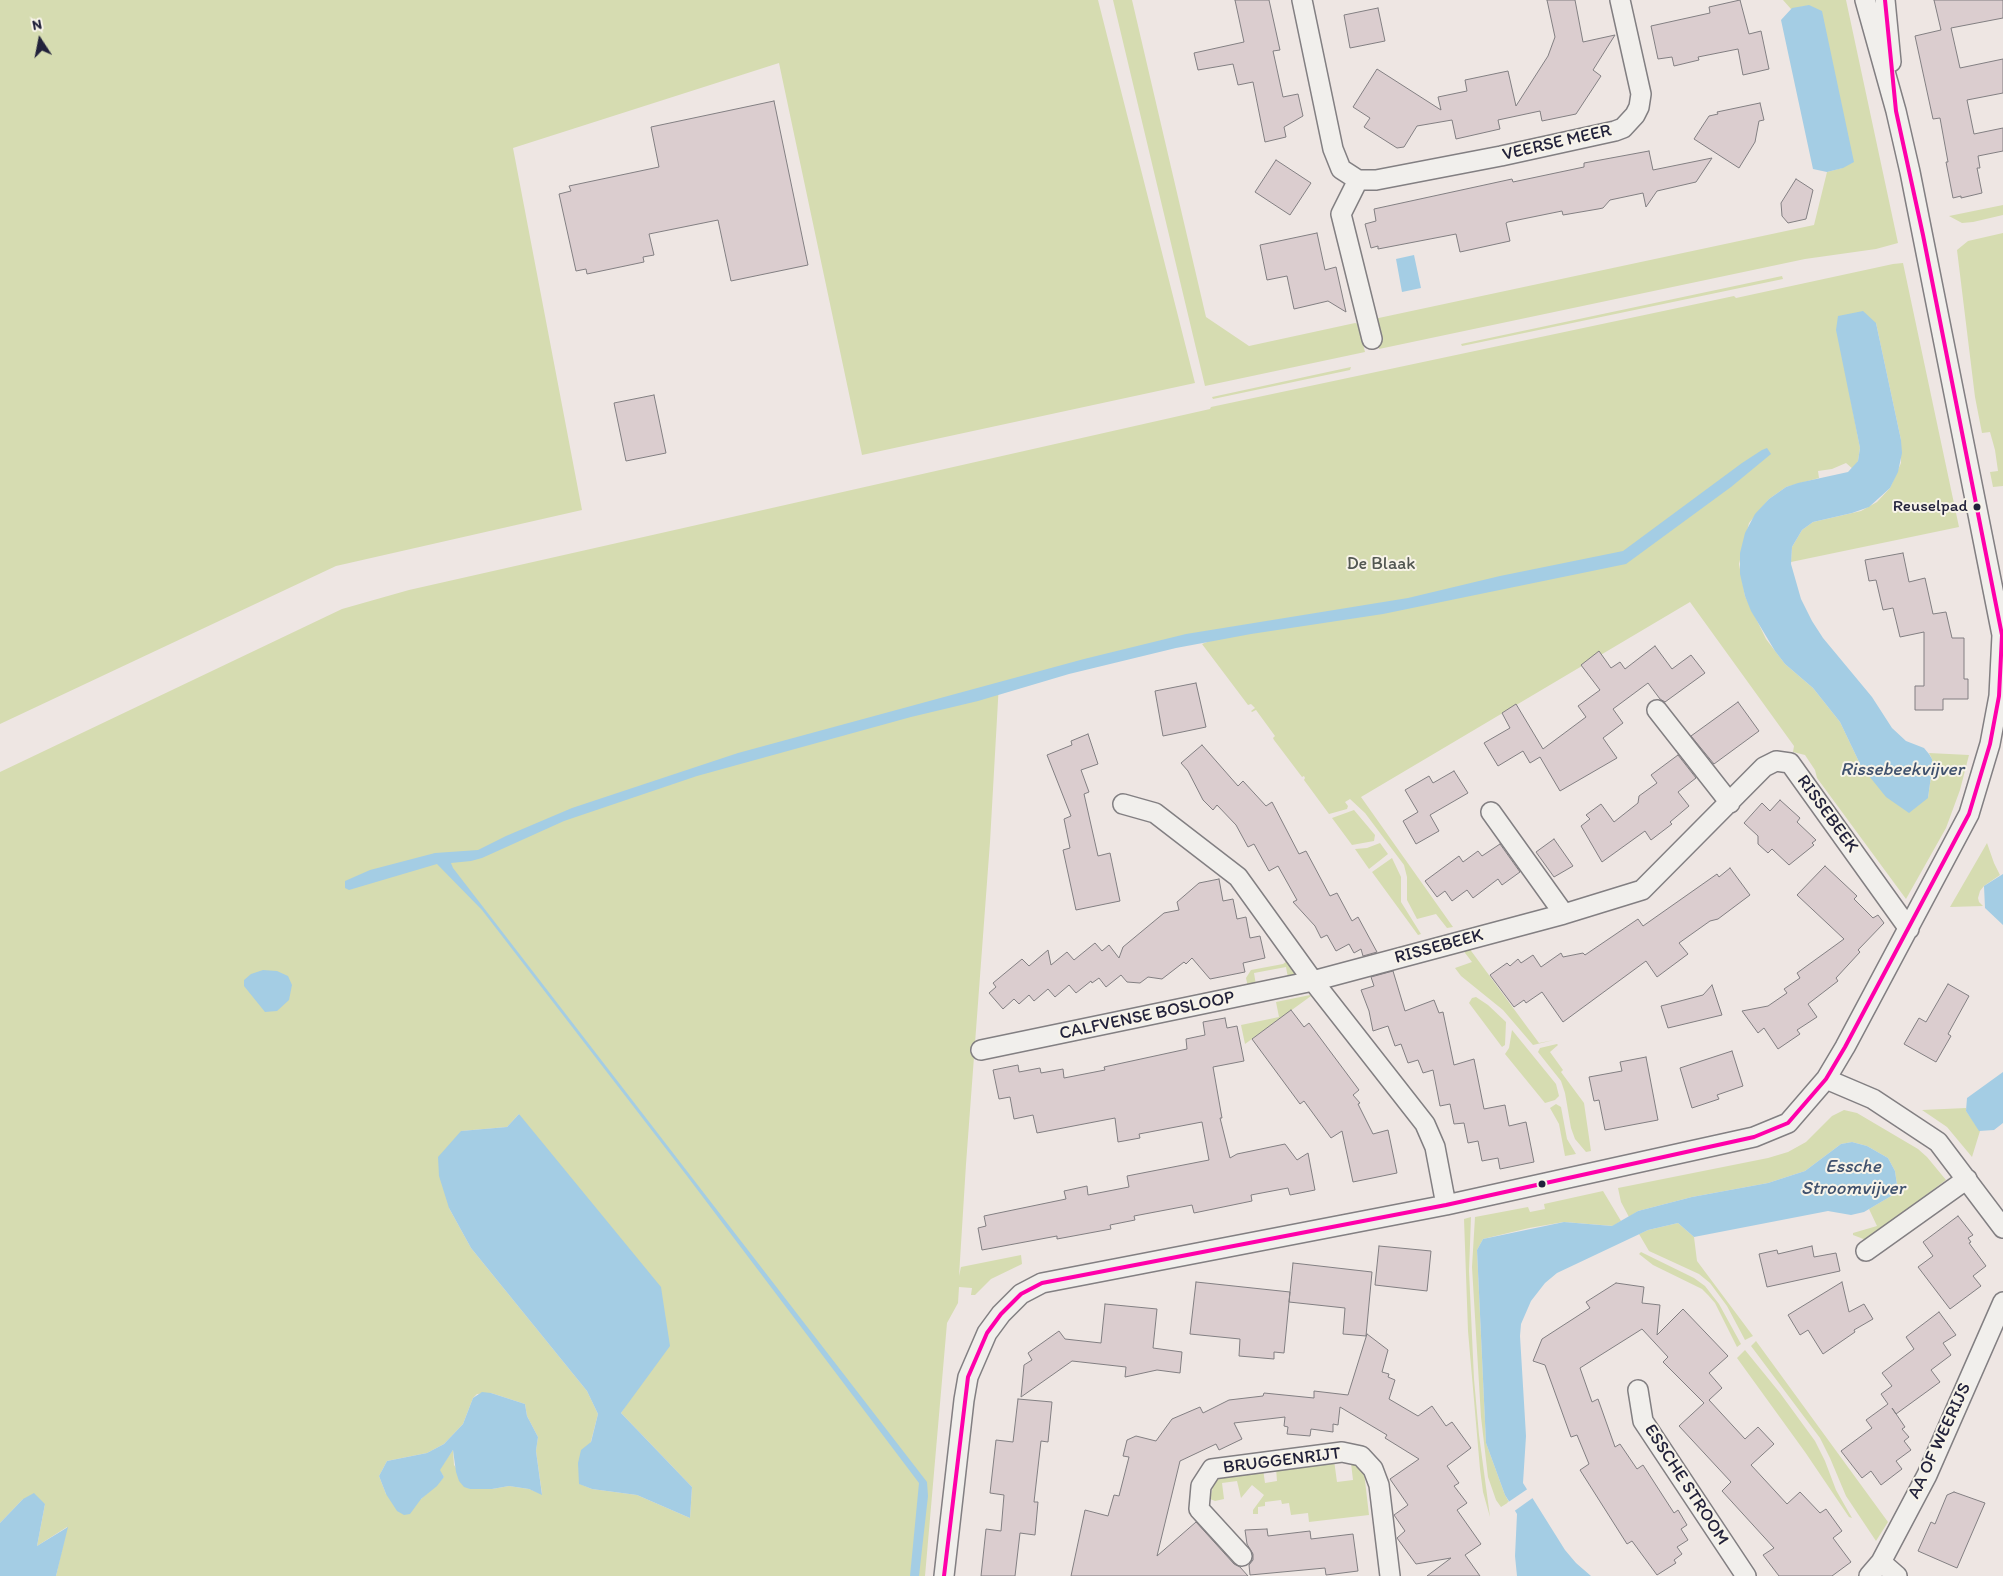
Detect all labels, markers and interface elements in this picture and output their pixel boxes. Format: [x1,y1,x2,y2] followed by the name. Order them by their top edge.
[15,15,65,65] north arrow
[31,16,43,34] text: N
[1500,120,1614,166] street label: VEERSE MEER
[1893,497,1968,517] place label: Reuselpad
[1972,502,1982,512] marker: Reuselpad
[1347,553,1415,575] park label: De Blaak
[1840,759,1964,781] water label: Rissebeekvijver
[1792,771,1862,857] street label: RISSEBEEK
[1392,925,1486,969] street label: RISSEBEEK
[1057,987,1237,1045] street label: CALFVENSE BOSLOOP
[1801,1156,1905,1200] water label: Essche Stroomvijver
[1537,1179,1547,1189] unlabelled marker
[1904,1380,1976,1502] street label: AA OF WEERIJS
[1639,1420,1733,1550] street label: ESSCHE STROOM
[1222,1443,1342,1479] street label: BRUGGENRIJT

